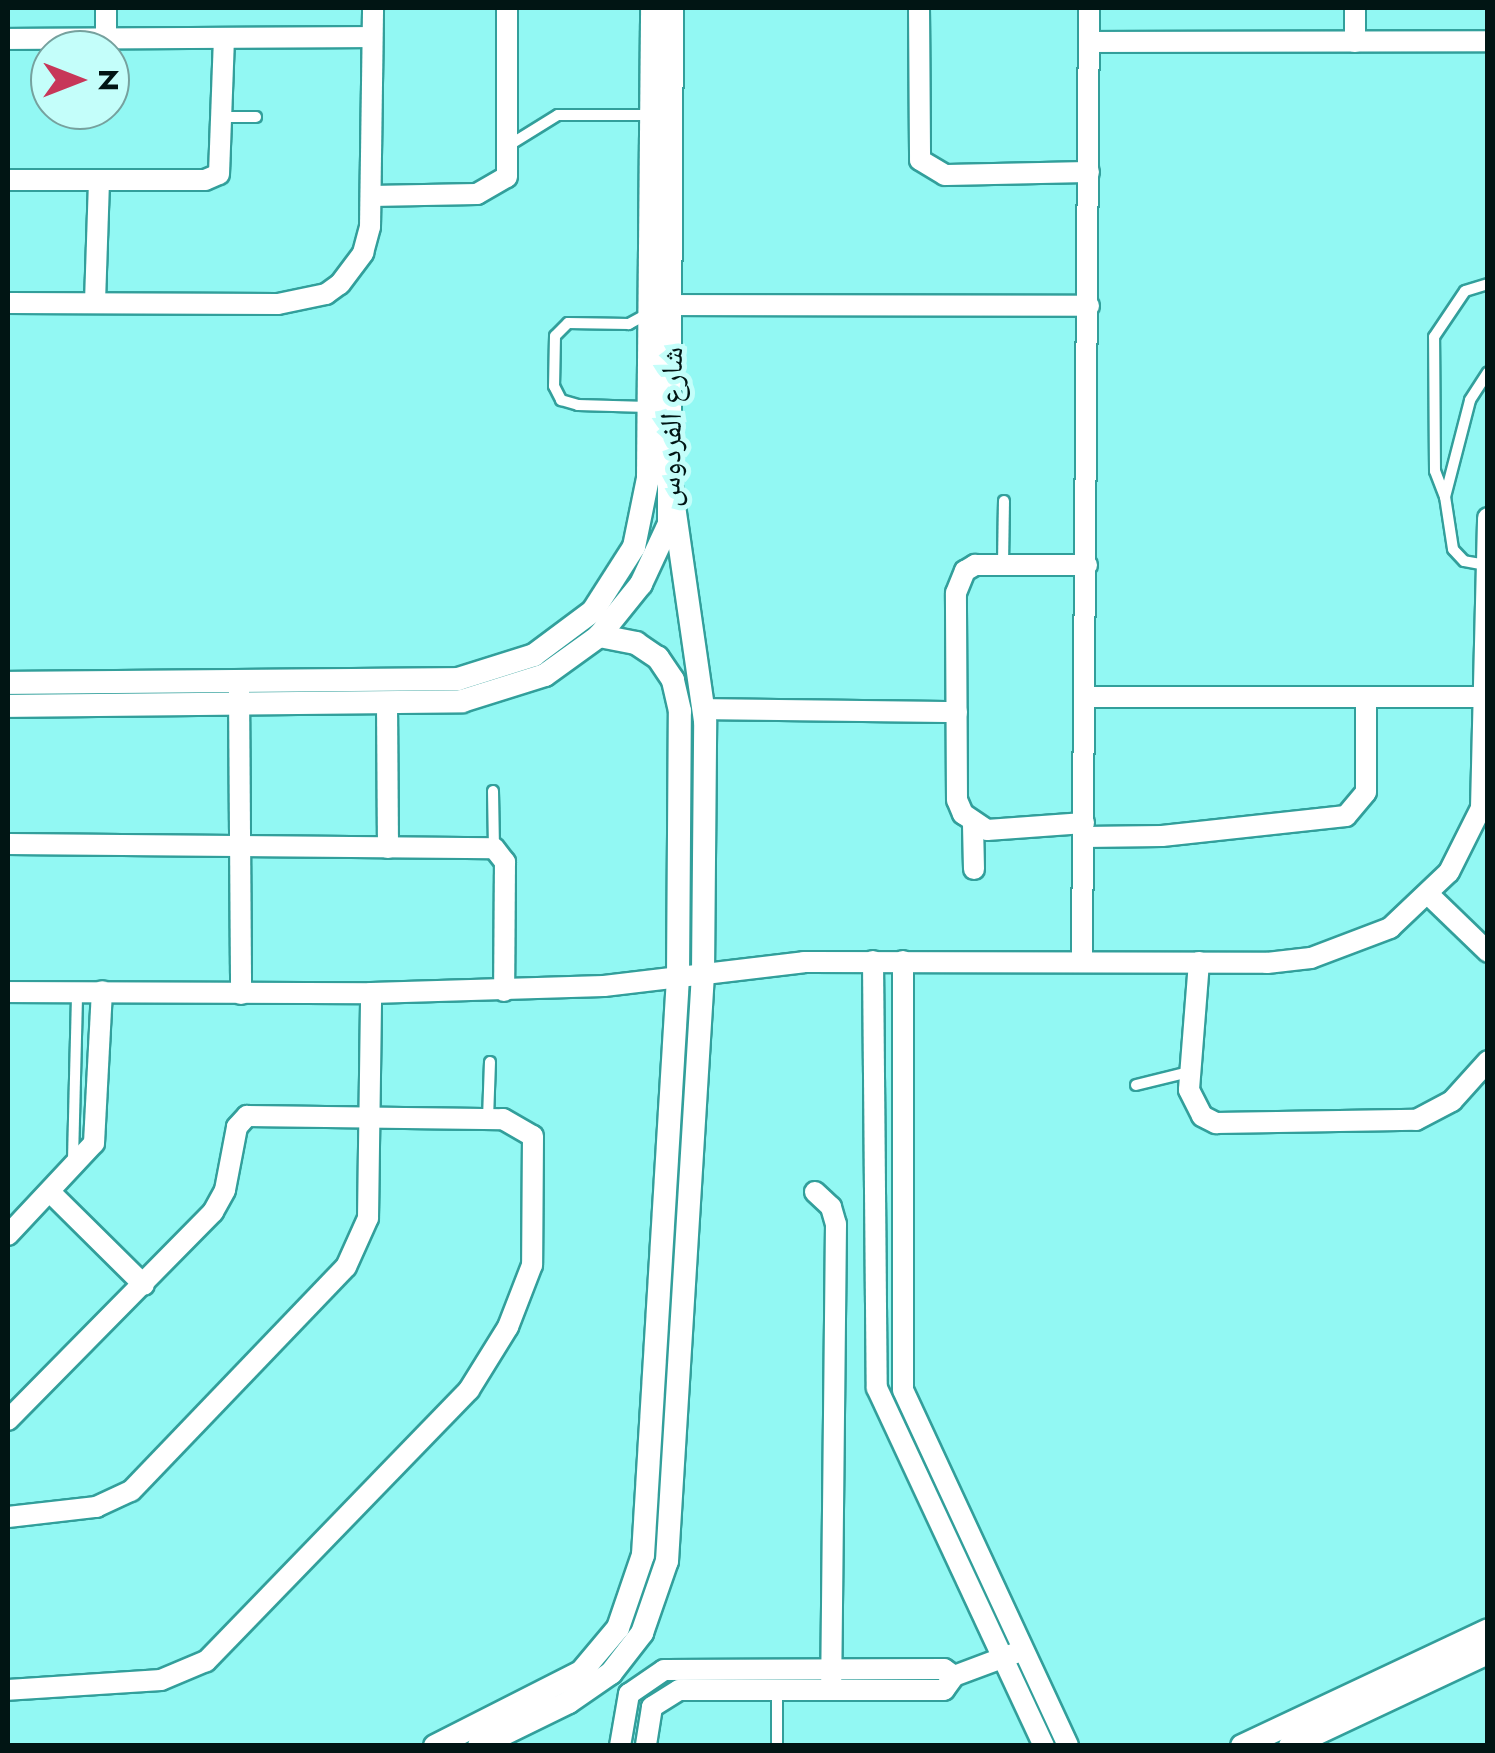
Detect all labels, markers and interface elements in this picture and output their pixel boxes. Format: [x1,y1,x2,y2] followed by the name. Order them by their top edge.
[30,30,130,130] north arrow
[88,69,129,91] text: N
[652,347,690,507] street label: شارع الفردوس

